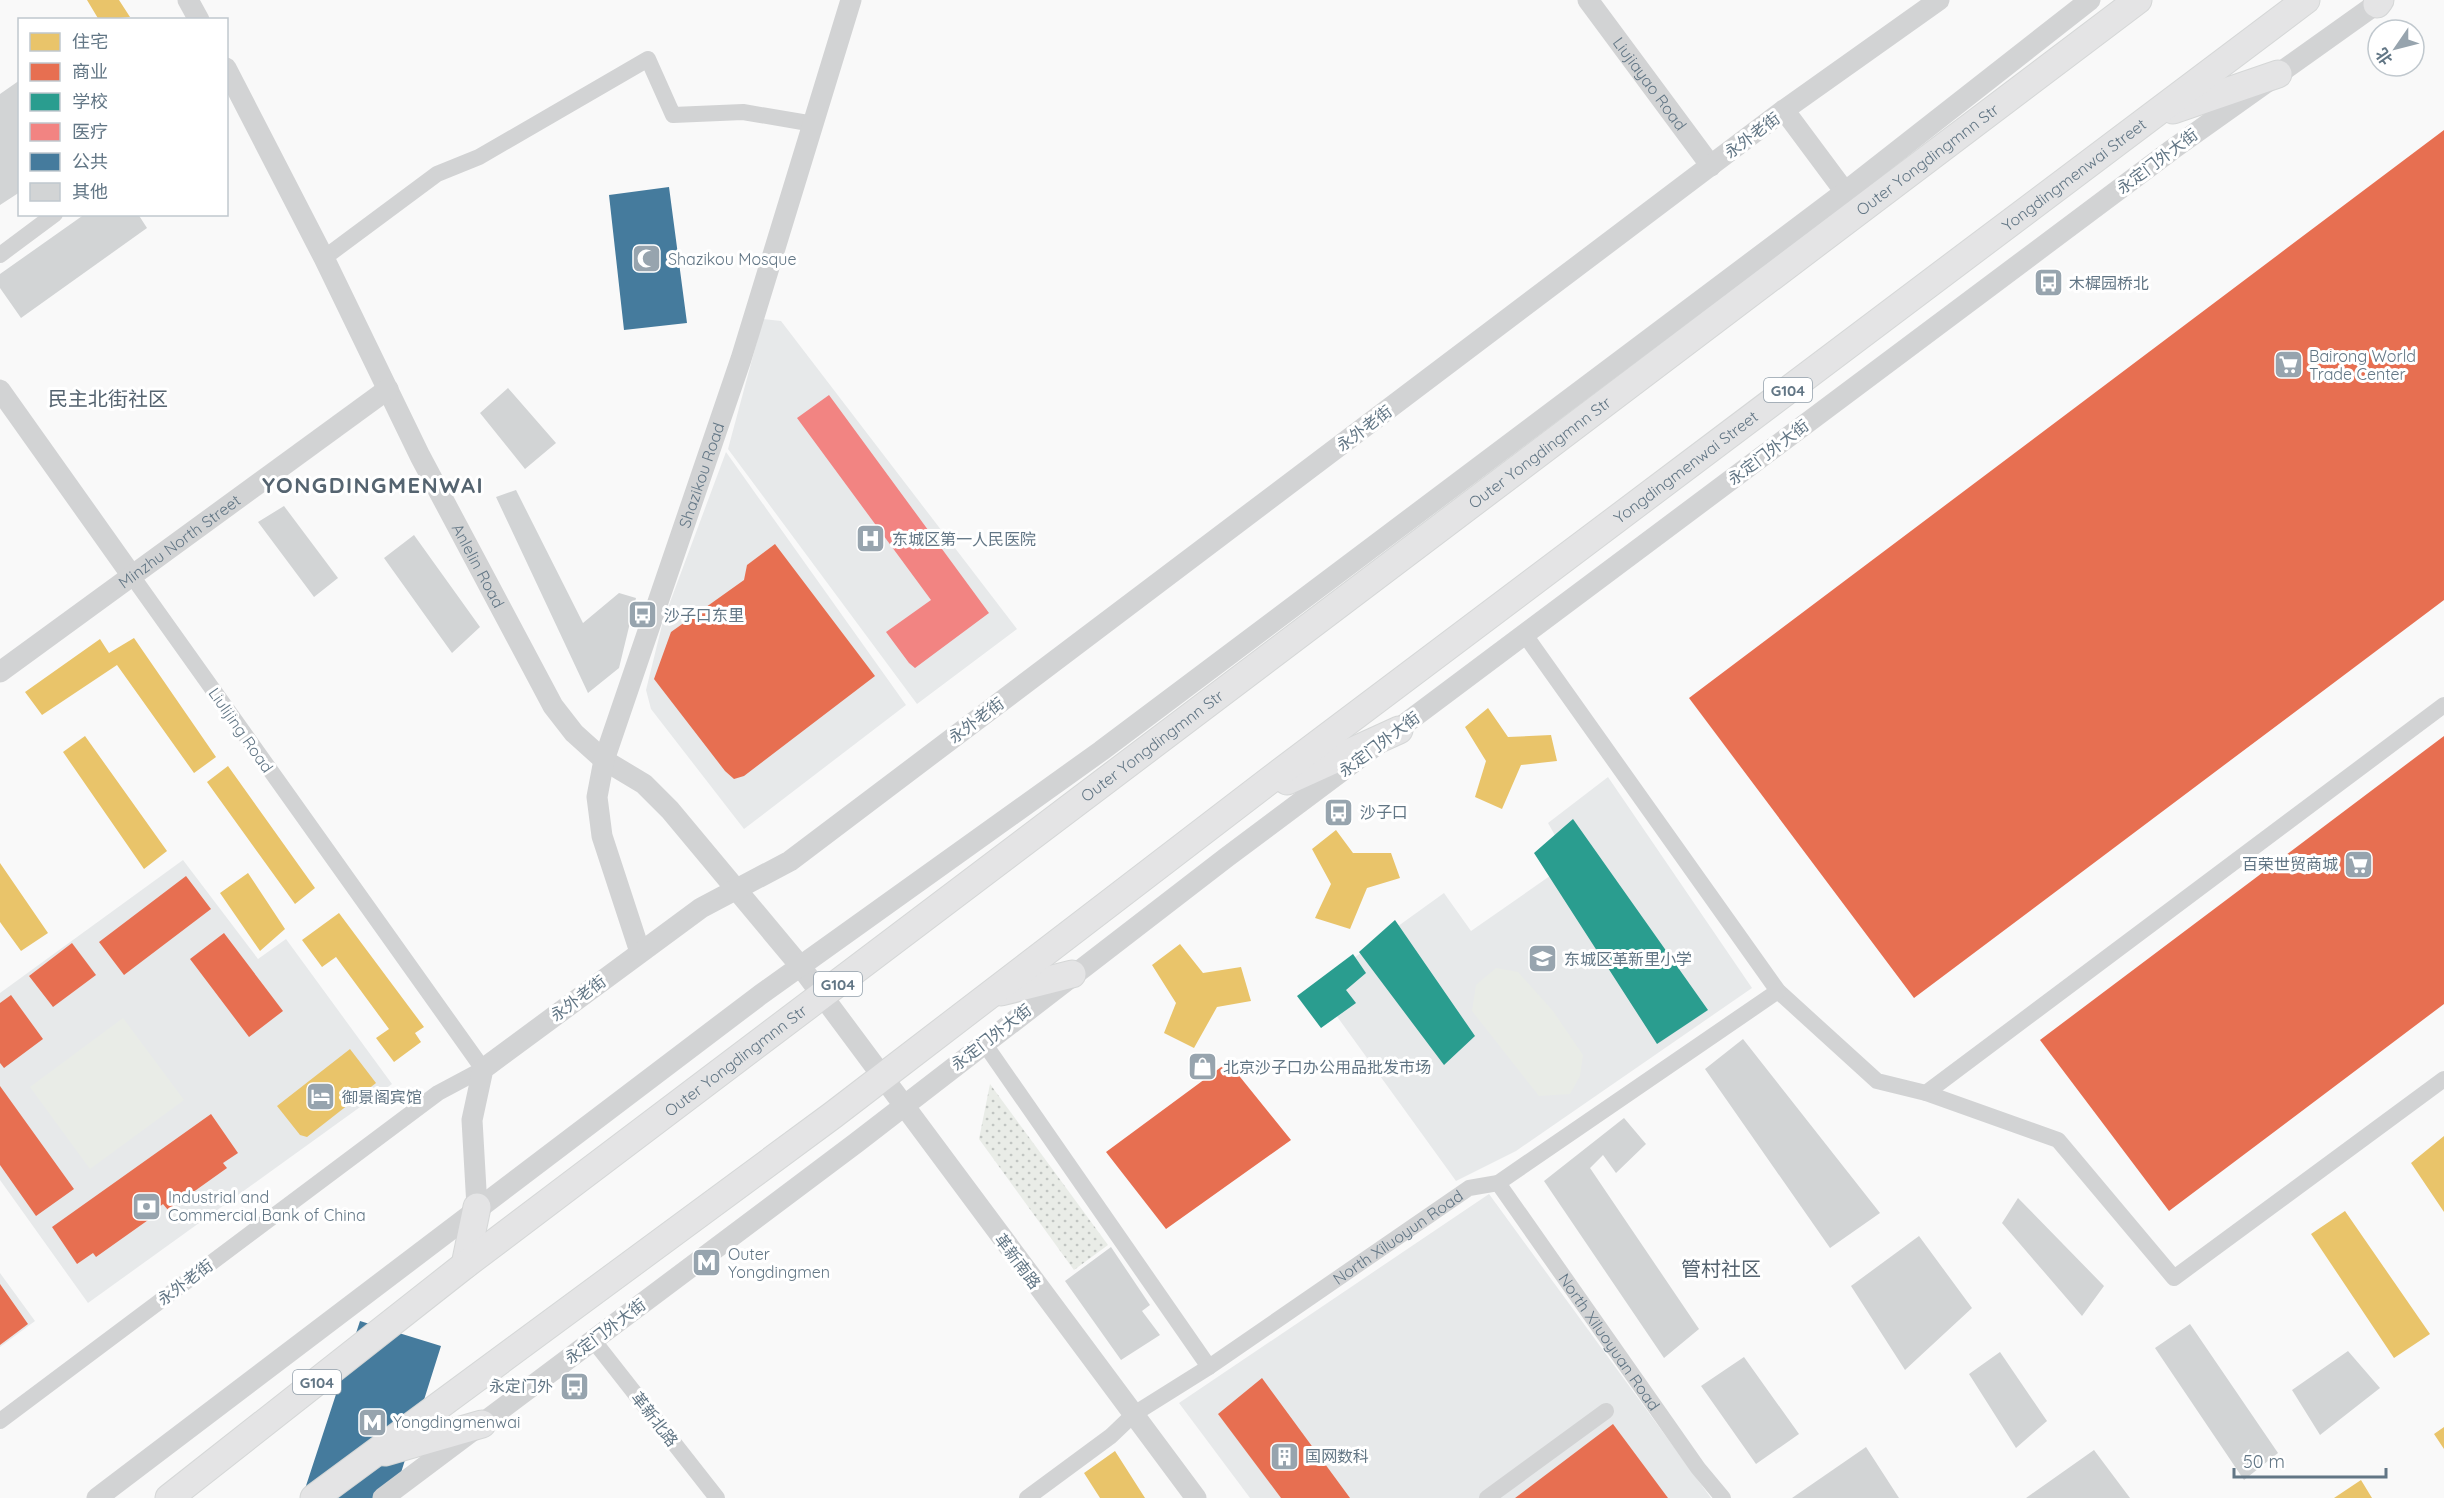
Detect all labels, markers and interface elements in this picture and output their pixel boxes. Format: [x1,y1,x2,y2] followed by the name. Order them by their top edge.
[18,18,228,216] legend
[2366,18,2426,78] north arrow
[72,30,108,53] text: 住宅
[1609,33,1691,134] street label: Liujiayao Road
[2371,44,2396,69] text: 北
[72,60,108,83] text: 商业
[72,90,108,113] text: 学校
[1852,99,2003,220] street label: Outer Yongdingmnn Str
[1720,108,1784,162] street label: 永外老街
[1998,114,2150,235] street label: Yongdingmenwai Street
[72,120,108,143] text: 医疗
[2113,124,2201,198] street label: 永定门外大街
[72,150,108,173] text: 公共
[72,180,108,203] text: 其他
[631,243,663,275] mosque icon: Shazikou Mosque
[668,249,796,269] place label: Shazikou Mosque
[2032,267,2064,299] bus stop icon: 木樨园桥北
[2069,273,2149,293] place label: 木樨园桥北
[2309,346,2416,384] place label: Bairong World Trade Center
[2272,349,2304,381] supermarket icon: Bairong World Trade Center
[1764,378,1812,402] road number: G104
[48,386,168,411] district label: 民主北街社区
[1464,392,1615,513] street label: Outer Yongdingmnn Str
[1332,401,1396,455] street label: 永外老街
[1610,406,1762,528] street label: Yongdingmenwai Street
[1724,415,1812,489] street label: 永定门外大街
[674,420,729,530] street label: Shazikou Road
[262,471,484,499] district label: YONGDINGMENWAI
[114,490,244,592] street label: Minzhu North Street
[448,520,509,611] street label: Anlelin Road
[855,523,887,555] hospital icon: 东城区第一人民医院
[892,529,1036,549] place label: 东城区第一人民医院
[627,599,659,631] bus stop icon: 沙子口东里
[664,605,744,625] place label: 沙子口东里
[204,684,278,776] street label: Liulijing Road
[1077,685,1227,806] street label: Outer Yongdingmnn Str
[944,693,1008,747] street label: 永外老街
[1335,707,1423,781] street label: 永定门外大街
[1323,796,1355,828] bus stop icon: 沙子口
[1360,802,1408,822] place label: 沙子口
[2343,848,2375,880] supermarket icon: 百荣世贸商城
[2242,854,2338,874] place label: 百荣世贸商城
[1527,943,1559,975] school or university icon: 东城区革新里小学
[1564,949,1692,969] place label: 东城区革新里小学
[546,971,610,1025] street label: 永外老街
[814,972,862,996] road number: G104
[660,1000,811,1121] street label: Outer Yongdingmnn Str
[947,1000,1035,1074] street label: 永定门外大街
[1186,1051,1218,1083] shop icon: 北京沙子口办公用品批发市场
[1223,1057,1431,1077] place label: 北京沙子口办公用品批发市场
[305,1081,337,1113] hotel icon: 御景阁宾馆
[342,1087,422,1107] place label: 御景阁宾馆
[1329,1185,1467,1289] street label: North Xiluoyun Road
[168,1187,366,1225] place label: Industrial and Commercial Bank of China
[131,1190,163,1222] bank icon: Industrial and Commercial Bank of China
[991,1229,1045,1293] street label: 革新南路
[728,1244,830,1282] place label: Outer Yongdingmen
[691,1247,723,1279] metro station icon: Outer Yongdingmen
[153,1255,217,1309] street label: 永外老街
[1681,1256,1761,1281] district label: 管村社区
[1554,1269,1664,1414] street label: North Xiluoyuan Road
[561,1294,649,1368] street label: 永定门外大街
[293,1370,341,1394] road number: G104
[558,1370,590,1402] bus stop icon: 永定门外
[489,1376,553,1396] place label: 永定门外
[627,1388,683,1450] street label: 革新北路
[356,1406,388,1438] metro station icon: Yongdingmenwai
[393,1412,520,1432] place label: Yongdingmenwai
[1268,1440,1300,1472] building icon: 国网数科
[2234,1441,2386,1479] scale bar
[1305,1446,1369,1466] place label: 国网数科
[2243,1450,2285,1473] text: 50 m

